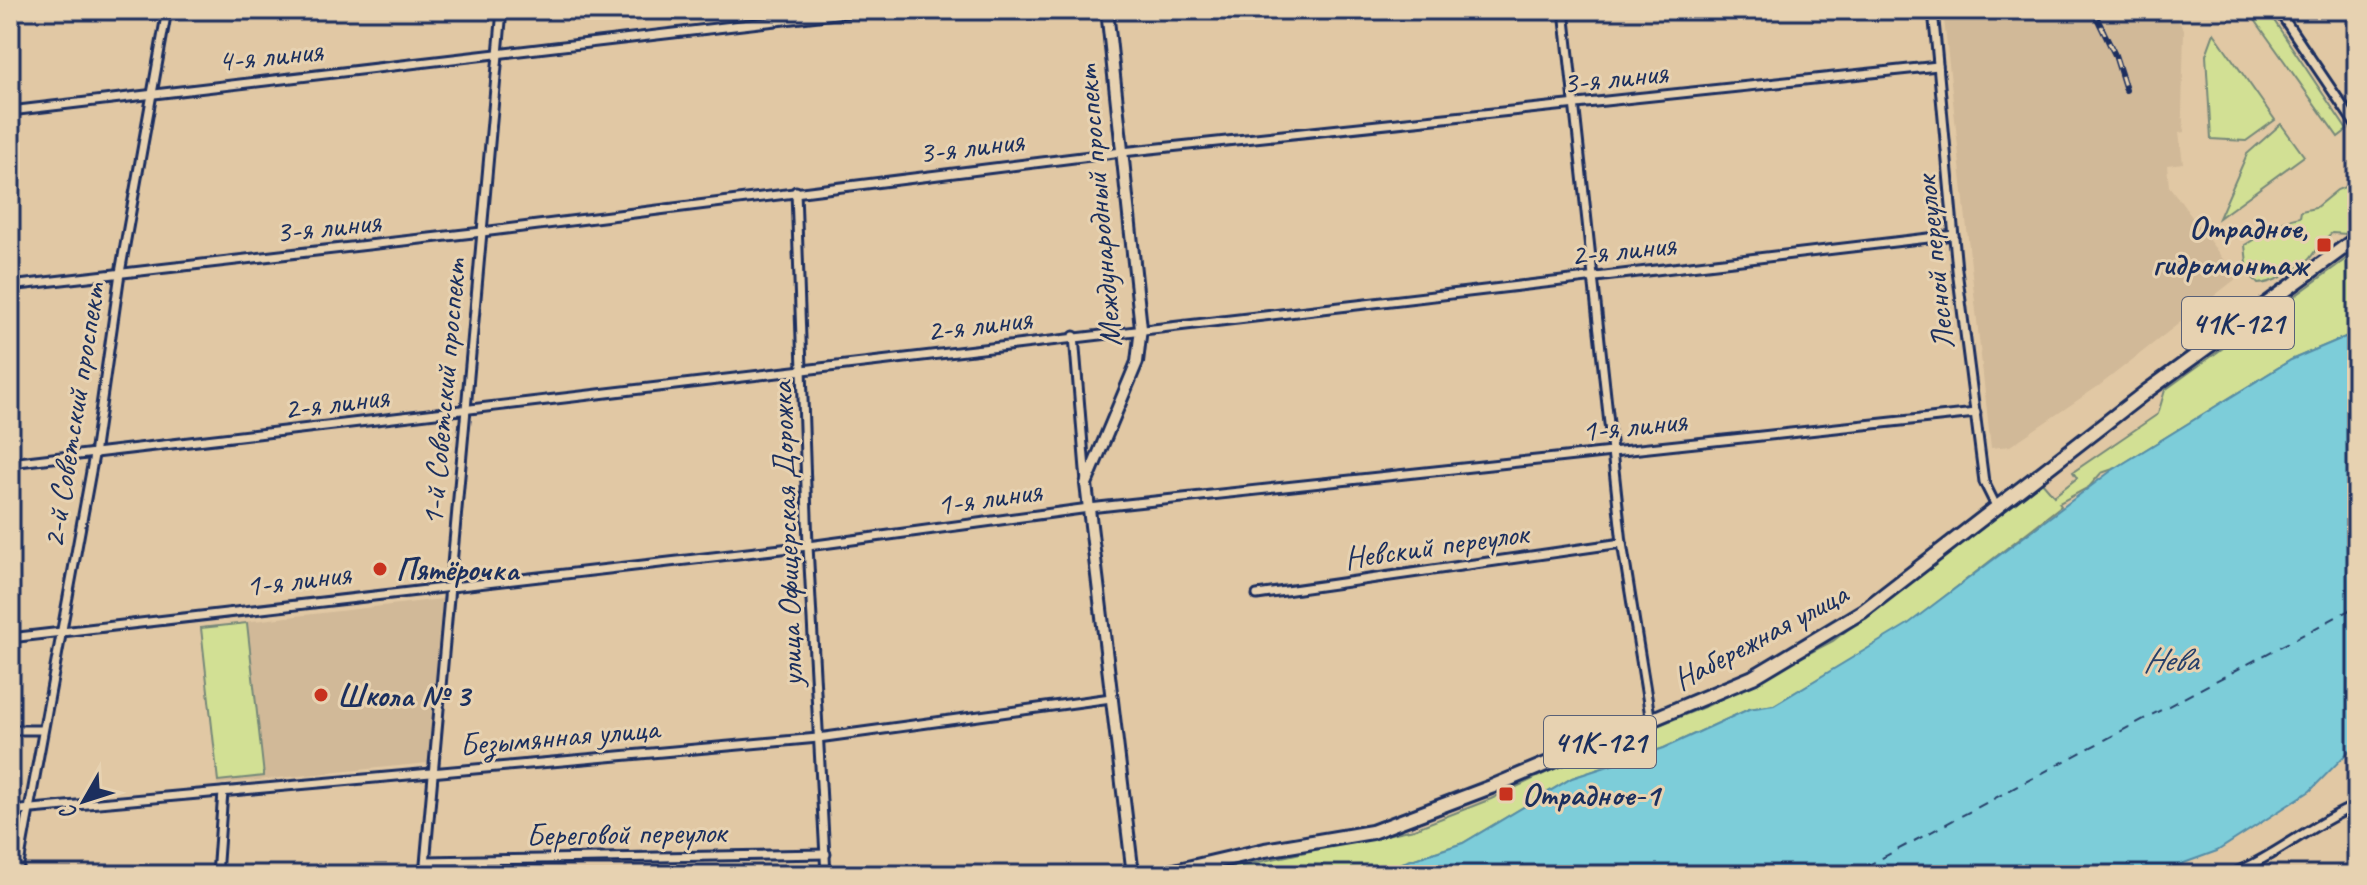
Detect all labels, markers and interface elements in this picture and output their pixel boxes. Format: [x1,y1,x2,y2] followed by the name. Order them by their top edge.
[215,29,326,81] street label: 4-я линия
[1560,51,1671,103] street label: 3-я линия
[1066,62,1131,349] street label: Международный проспект
[916,120,1027,173] street label: 3-я линия
[1905,171,1964,352] street label: Лесной переулок
[273,200,384,252] street label: 3-я линия
[2152,207,2312,285] place label: Отрадное, гидромонтаж
[1568,223,1679,275] street label: 2-я линия
[2315,236,2333,254] marker: Отрадное, гидромонтаж
[411,256,476,527] street label: 1-й Советский проспект
[32,278,115,551] street label: 2-й Советский проспект
[2182,297,2294,349] road number: 41К-121
[924,298,1035,351] street label: 2-я линия
[281,376,392,429] street label: 2-я линия
[761,379,812,689] street label: улица Офицерская Дорожка
[1579,399,1690,451] street label: 1-я линия
[934,470,1046,525] street label: 1-я линия
[1342,512,1534,579] street label: Невский переулок
[396,549,521,590] place label: Пятёрочка
[243,553,354,606] street label: 1-я линия
[371,560,389,578] marker: Пятёрочка
[1666,572,1857,700] street label: Набережная улица
[2143,638,2200,681] water label: Нева
[337,675,472,716] place label: Школа № 3
[312,686,330,704] marker: Школа № 3
[458,707,663,766] street label: Безымянная улица
[1544,716,1656,768] road number: 41К-121
[44,761,124,841] north arrow
[1522,774,1663,815] place label: Отрадное-1
[1497,785,1515,803] marker: Отрадное-1
[53,797,84,826] text: С
[526,811,730,856] street label: Береговой переулок

